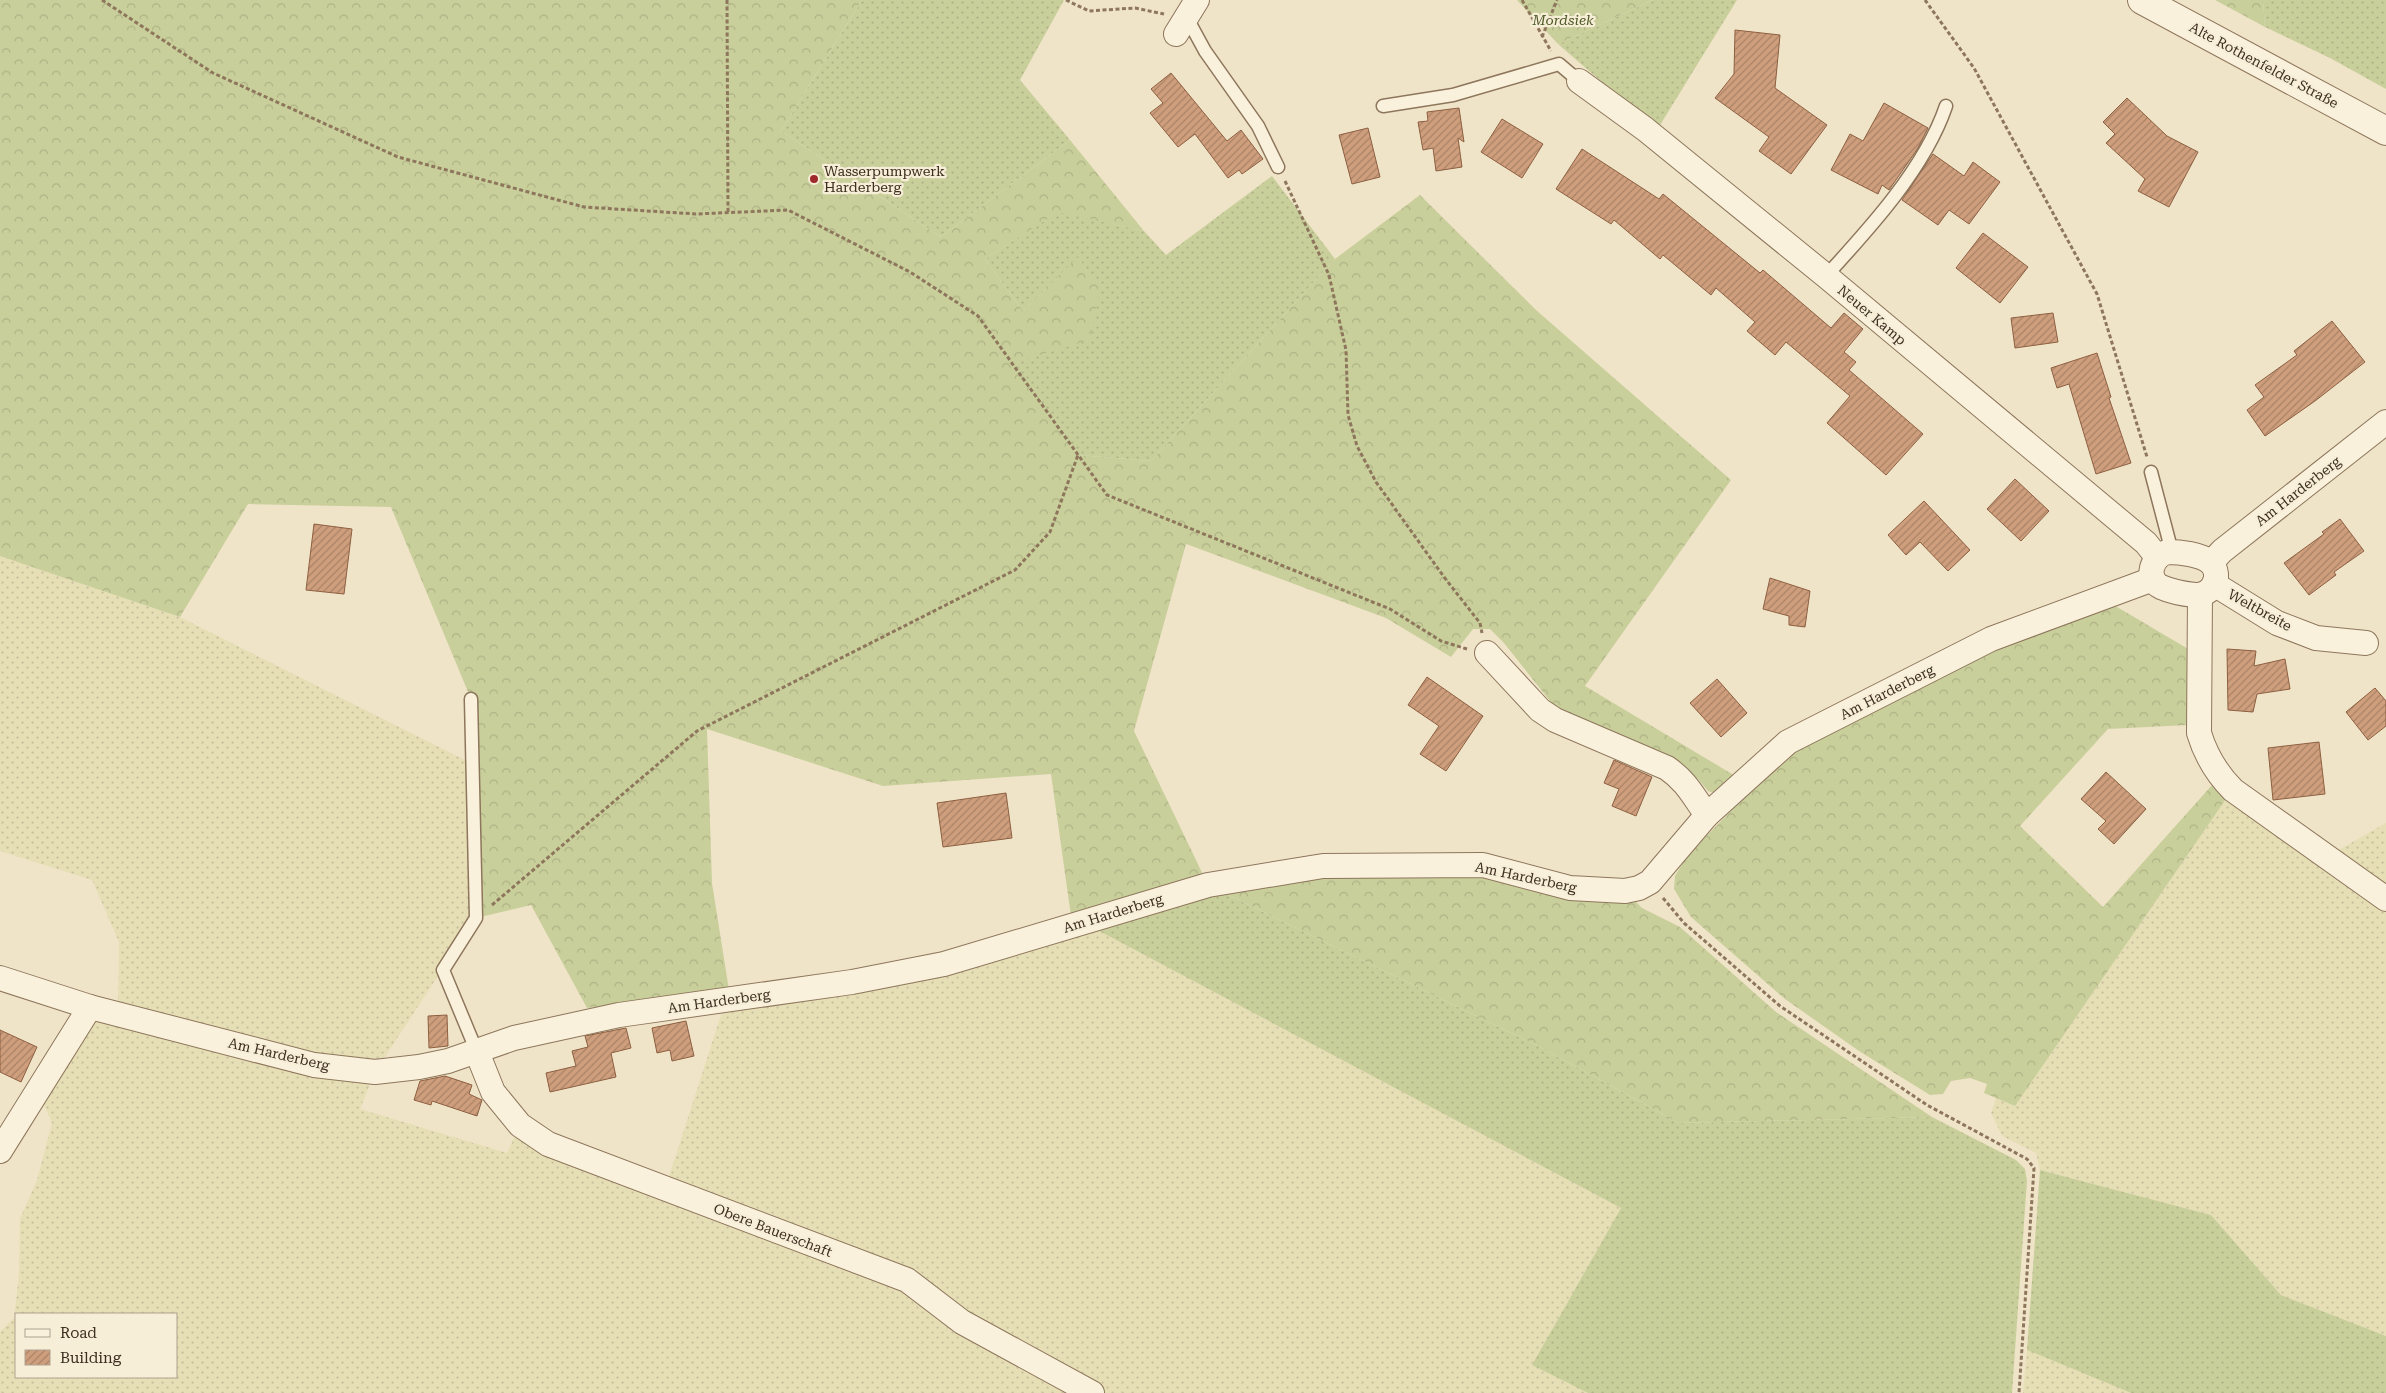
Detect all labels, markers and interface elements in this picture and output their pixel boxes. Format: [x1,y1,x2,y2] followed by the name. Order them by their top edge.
[1531,12,1594,28] park label: Mordsiek
[2187,19,2342,111] street label: Alte Rothenfelder Straße
[824,163,945,195] place label: Wasserpumpwerk Harderberg
[808,173,820,185] marker: Wasserpumpwerk Harderberg
[1835,282,1909,348] street label: Neuer Kamp
[2252,453,2344,529] street label: Am Harderberg
[2225,586,2295,634] street label: Weltbreite
[1837,661,1937,723] street label: Am Harderberg
[1474,858,1578,896] street label: Am Harderberg
[1061,890,1165,936] street label: Am Harderberg
[667,986,771,1016] street label: Am Harderberg
[227,1035,331,1073] street label: Am Harderberg
[711,1200,835,1260] street label: Obere Bauerschaft
[15,1313,178,1378] legend
[60,1324,97,1342] text: Road
[60,1349,122,1367] text: Building

